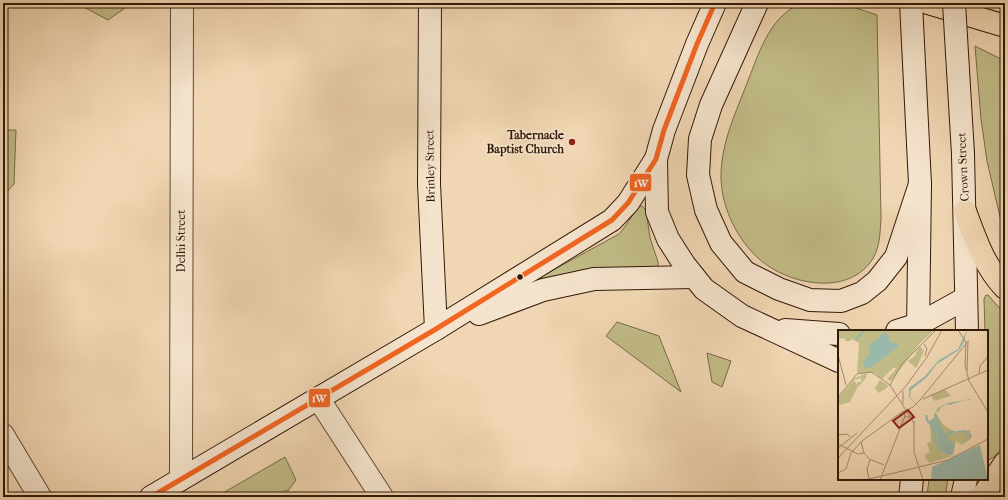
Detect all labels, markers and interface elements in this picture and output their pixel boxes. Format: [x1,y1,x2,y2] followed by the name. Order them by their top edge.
[487,128,564,157] place label: Tabernacle Baptist Church
[422,129,438,203] street label: Brinley Street
[954,131,972,202] street label: Crown Street
[567,137,577,147] marker: Tabernacle Baptist Church
[629,173,652,192] line badge: 1W
[634,177,650,190] text: 1W
[174,209,188,272] street label: Delhi Street
[515,272,525,282] unlabelled marker
[838,330,988,480] inset map
[308,388,331,408] line badge: 1W
[312,392,328,405] text: 1W

